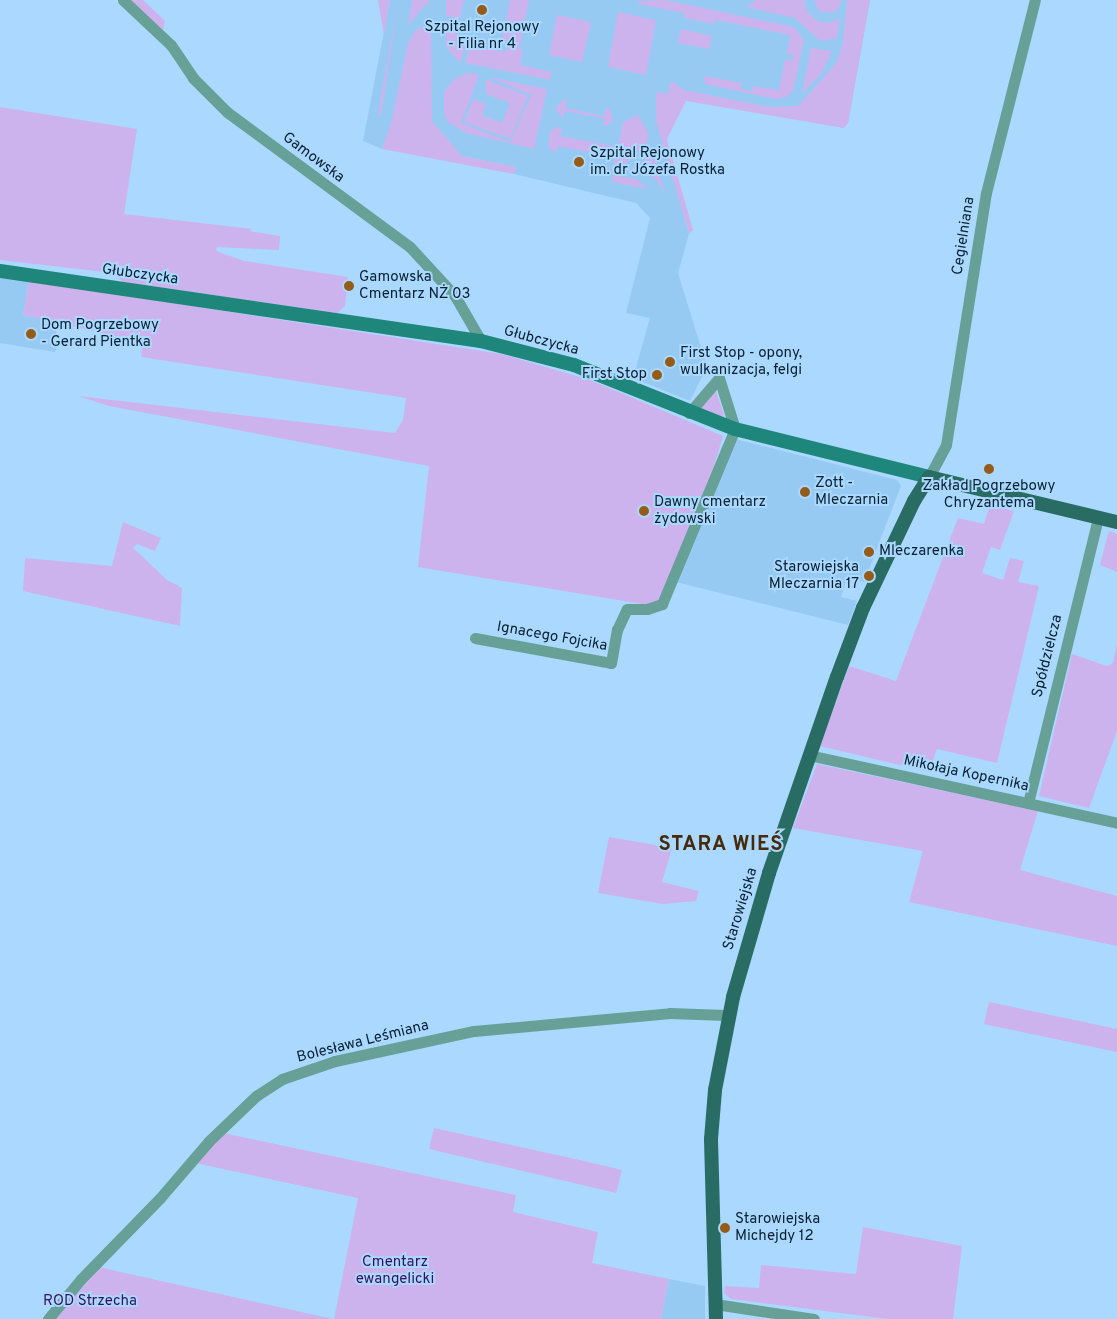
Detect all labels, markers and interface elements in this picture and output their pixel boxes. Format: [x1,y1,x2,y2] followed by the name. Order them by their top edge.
[476,4,488,16] marker: Szpital Rejonowy - Filia nr 4
[424,18,540,53] place label: Szpital Rejonowy - Filia nr 4
[279,129,347,187] street label: Gamowska
[590,144,725,179] place label: Szpital Rejonowy im. dr Józefa Rostka
[572,155,586,169] marker: Szpital Rejonowy im. dr Józefa Rostka
[949,196,979,276] street label: Cegielniana
[101,261,179,289] street label: Głubczycka
[359,268,471,303] place label: Gamowska Cmentarz NŻ 03
[343,280,355,292] marker: Gamowska Cmentarz NŻ 03
[41,316,159,351] place label: Dom Pogrzebowy - Gerard Pientka
[501,322,581,360] street label: Głubczycka
[25,328,37,340] marker: Dom Pogrzebowy - Gerard Pientka
[680,344,802,379] place label: First Stop - opony, wulkanizacja, felgi
[664,356,676,368] marker: First Stop - opony, wulkanizacja, felgi
[582,366,647,384] place label: First Stop
[651,369,663,381] marker: First Stop
[983,463,995,475] marker: Zakład Pogrzebowy Chryzantema
[815,474,888,509] place label: Zott - Mleczarnia
[922,477,1056,512] place label: Zakład Pogrzebowy Chryzantema
[799,486,811,498] marker: Zott - Mleczarnia
[654,493,766,528] place label: Dawny cmentarz żydowski
[638,505,650,517] marker: Dawny cmentarz żydowski
[879,543,964,561] place label: Mleczarenka
[863,546,875,558] marker: Mleczarenka
[769,558,859,593] place label: Starowiejska Mleczarnia 17
[863,570,875,582] marker: Starowiejska Mleczarnia 17
[1029,613,1067,699] street label: Spółdzielcza
[495,618,609,656] street label: Ignacego Fojcika
[902,752,1030,796] street label: Mikołaja Kopernika
[657,833,785,857] district label: STARA WIEŚ
[720,866,762,952] street label: Starowiejska
[295,1017,431,1067] street label: Bolesława Leśmiana
[735,1210,820,1245] place label: Starowiejska Michejdy 12
[719,1222,731,1234] marker: Starowiejska Michejdy 12
[356,1253,434,1288] park label: Cmentarz ewangelicki
[43,1293,137,1311] park label: ROD Strzecha

